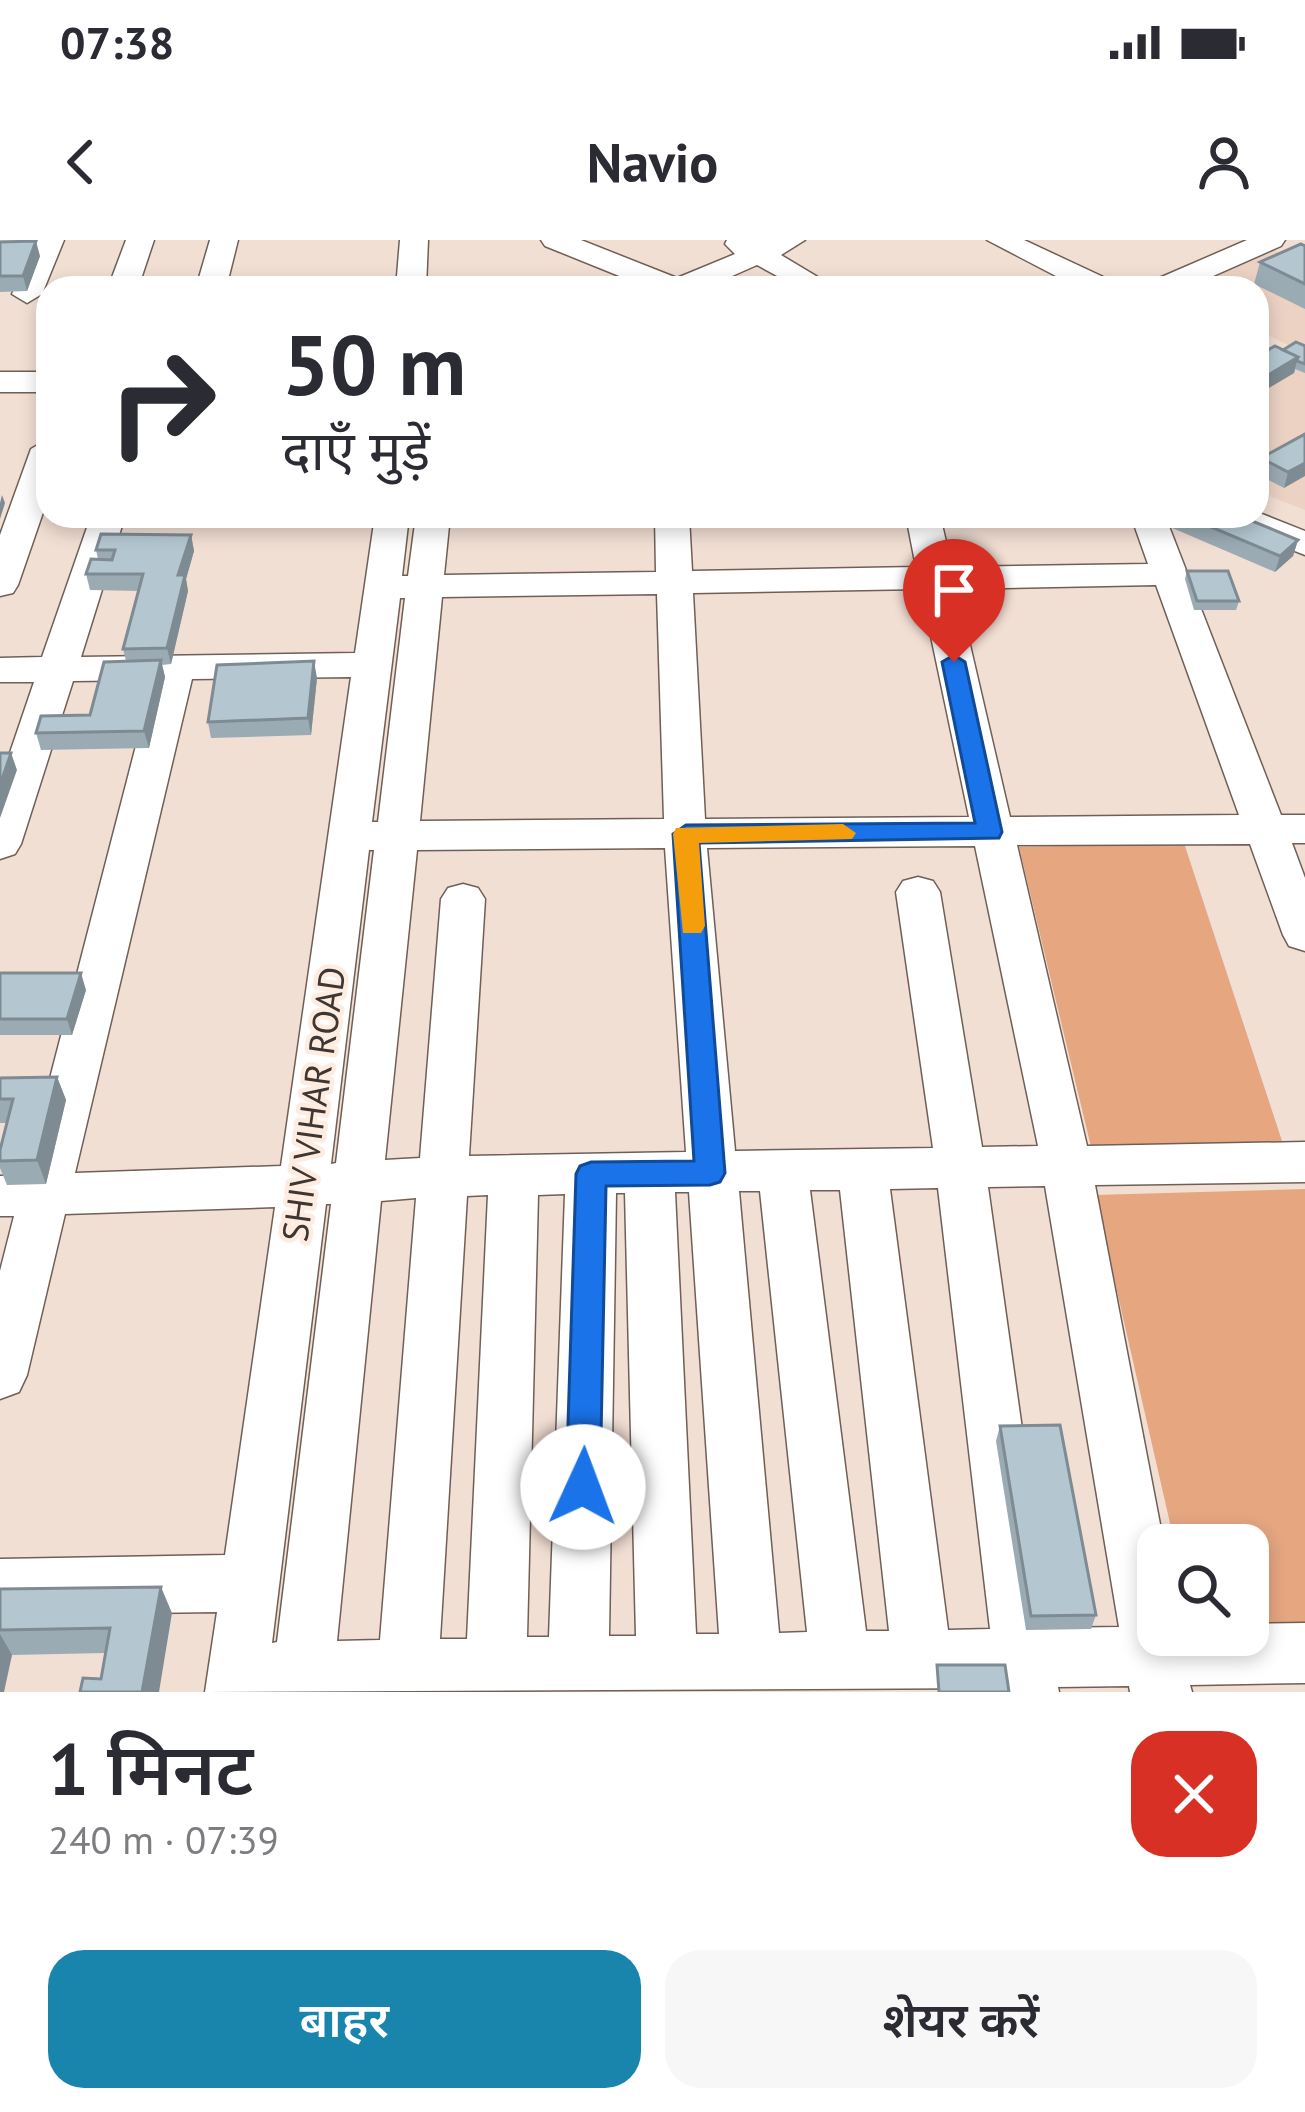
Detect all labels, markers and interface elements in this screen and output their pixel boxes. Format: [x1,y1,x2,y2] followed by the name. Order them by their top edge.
[60,13,174,71] text: 07:38
[587,127,718,197] text: Navio
[48,129,114,195] icon: back
[1191,129,1257,195] icon: person
[282,309,466,418] text: 50 m
[84,324,240,480] icon: right
[282,415,430,485] text: दाएँ मुड़ें
[903,539,1005,662] pin
[921,557,987,623] icon: arrive
[270,964,356,1244] street label: SHIV VIHAR ROAD
[520,1424,646,1550] position arrow
[1137,1524,1269,1656] map controls
[1137,1524,1269,1656] button: search
[48,1722,253,1815] text: 1 मिनट
[1131,1731,1257,1857] button: close
[48,1814,279,1865] text: 240 m · 07:39
[48,1950,641,2088] button: बाहर
[665,1950,1257,2088] button: शेयर करें

